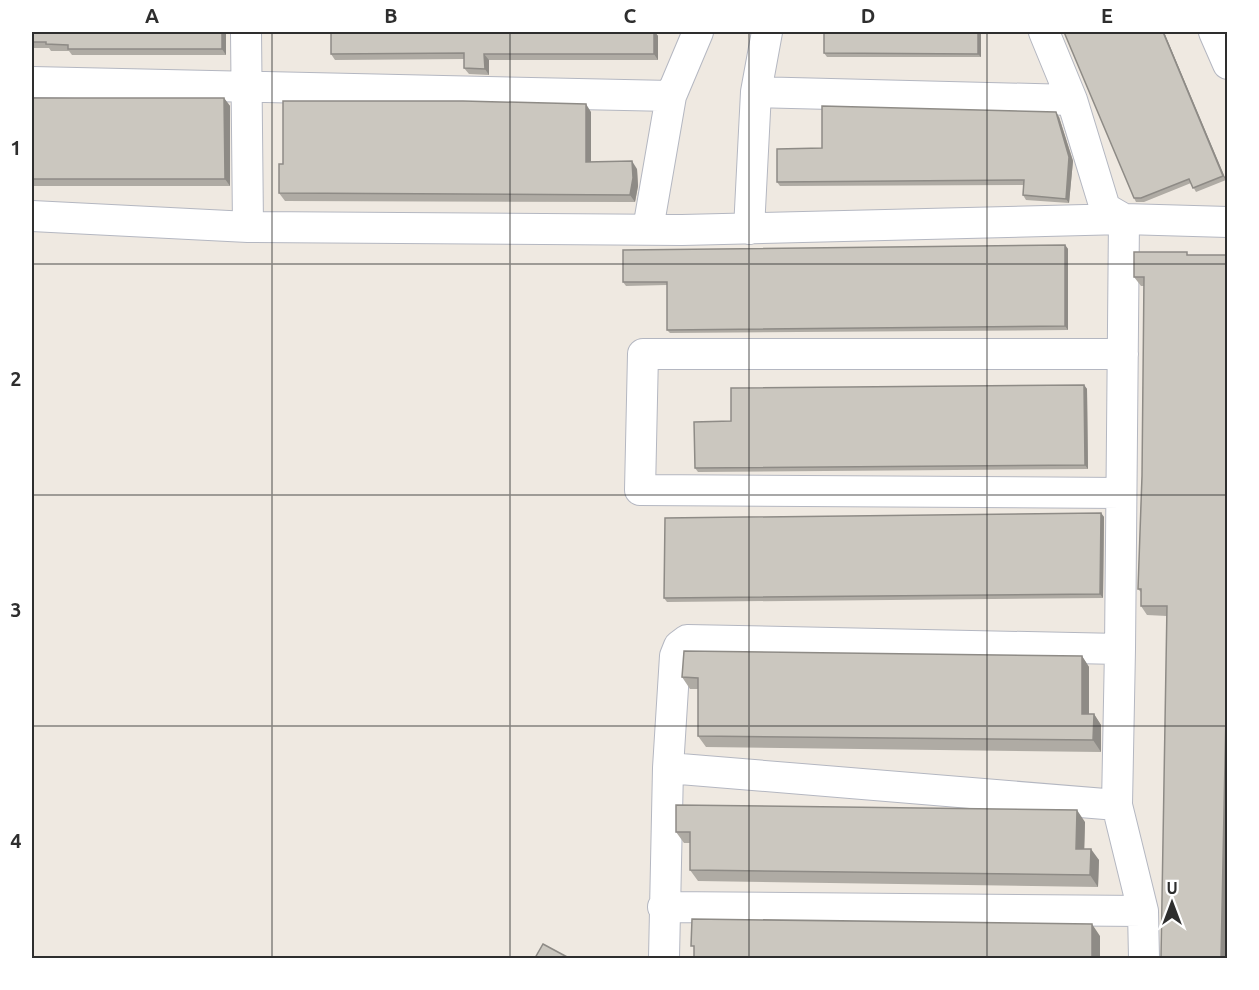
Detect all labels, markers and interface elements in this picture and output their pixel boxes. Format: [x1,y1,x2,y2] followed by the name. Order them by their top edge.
[145,4,159,27] text: A
[384,4,398,27] text: B
[624,4,637,27] text: C
[861,4,875,27] text: D
[1101,4,1113,27] text: E
[10,136,22,159] text: 1
[10,367,22,390] text: 2
[10,598,22,621] text: 3
[10,829,22,852] text: 4
[1142,873,1202,933] north arrow
[1166,879,1178,897] text: U

